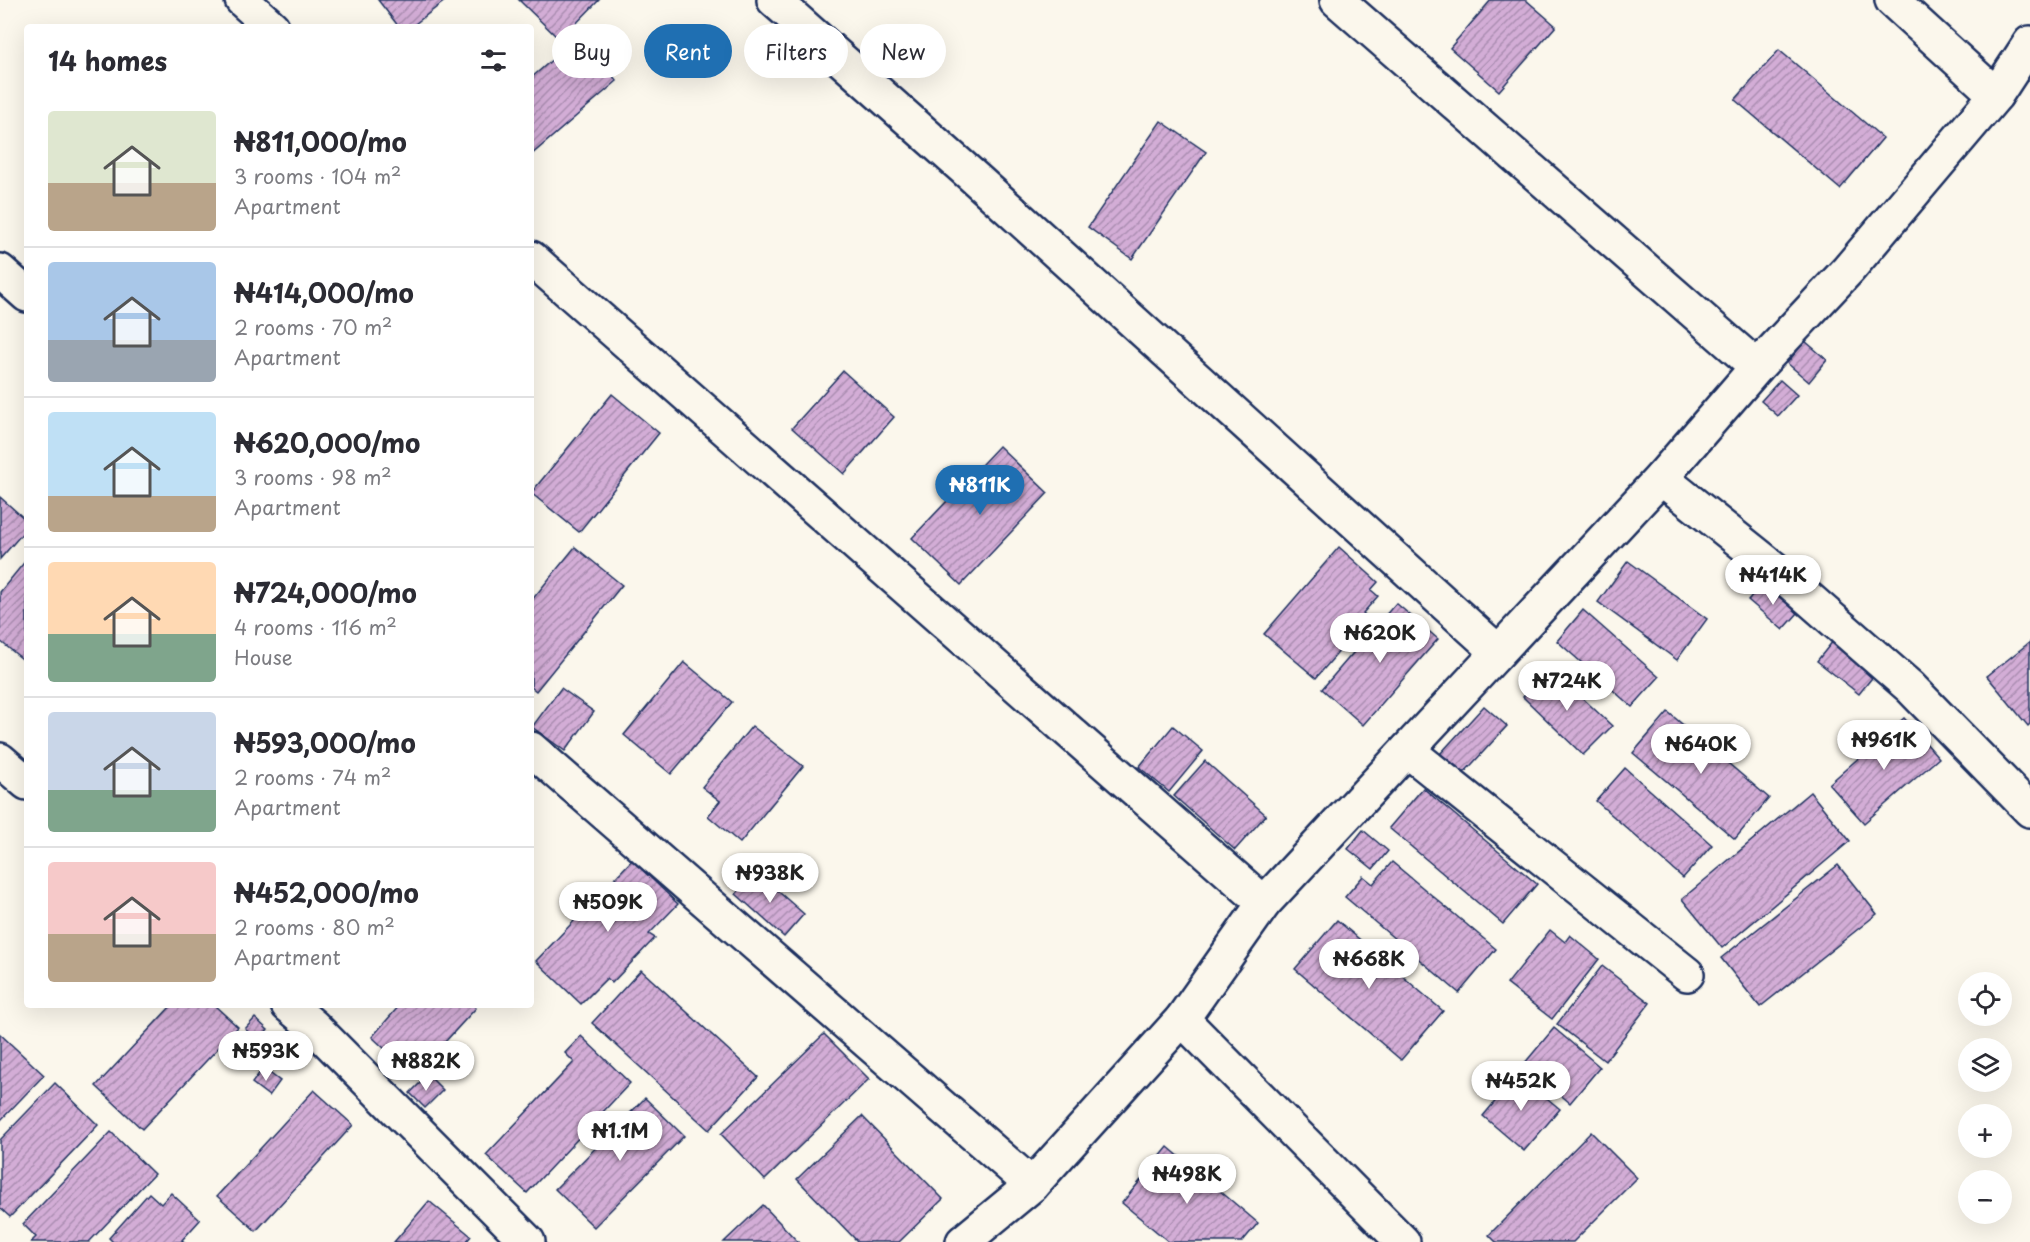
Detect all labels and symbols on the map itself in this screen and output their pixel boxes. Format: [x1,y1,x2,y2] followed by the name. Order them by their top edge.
[938,465,1022,516] pin: ₦811K
[1731,555,1815,606] pin: ₦414K
[1338,613,1422,664] pin: ₦620K
[1525,661,1609,712] pin: ₦724K
[1842,720,1926,771] pin: ₦961K
[1659,724,1743,775] pin: ₦640K
[728,853,812,904] pin: ₦938K
[566,882,650,933] pin: ₦509K
[1327,939,1411,990] pin: ₦668K
[224,1031,308,1082] pin: ₦593K
[384,1041,468,1092] pin: ₦882K
[1479,1061,1563,1112] pin: ₦452K
[578,1111,662,1162] pin: ₦1.1M
[1145,1154,1229,1205] pin: ₦498K

